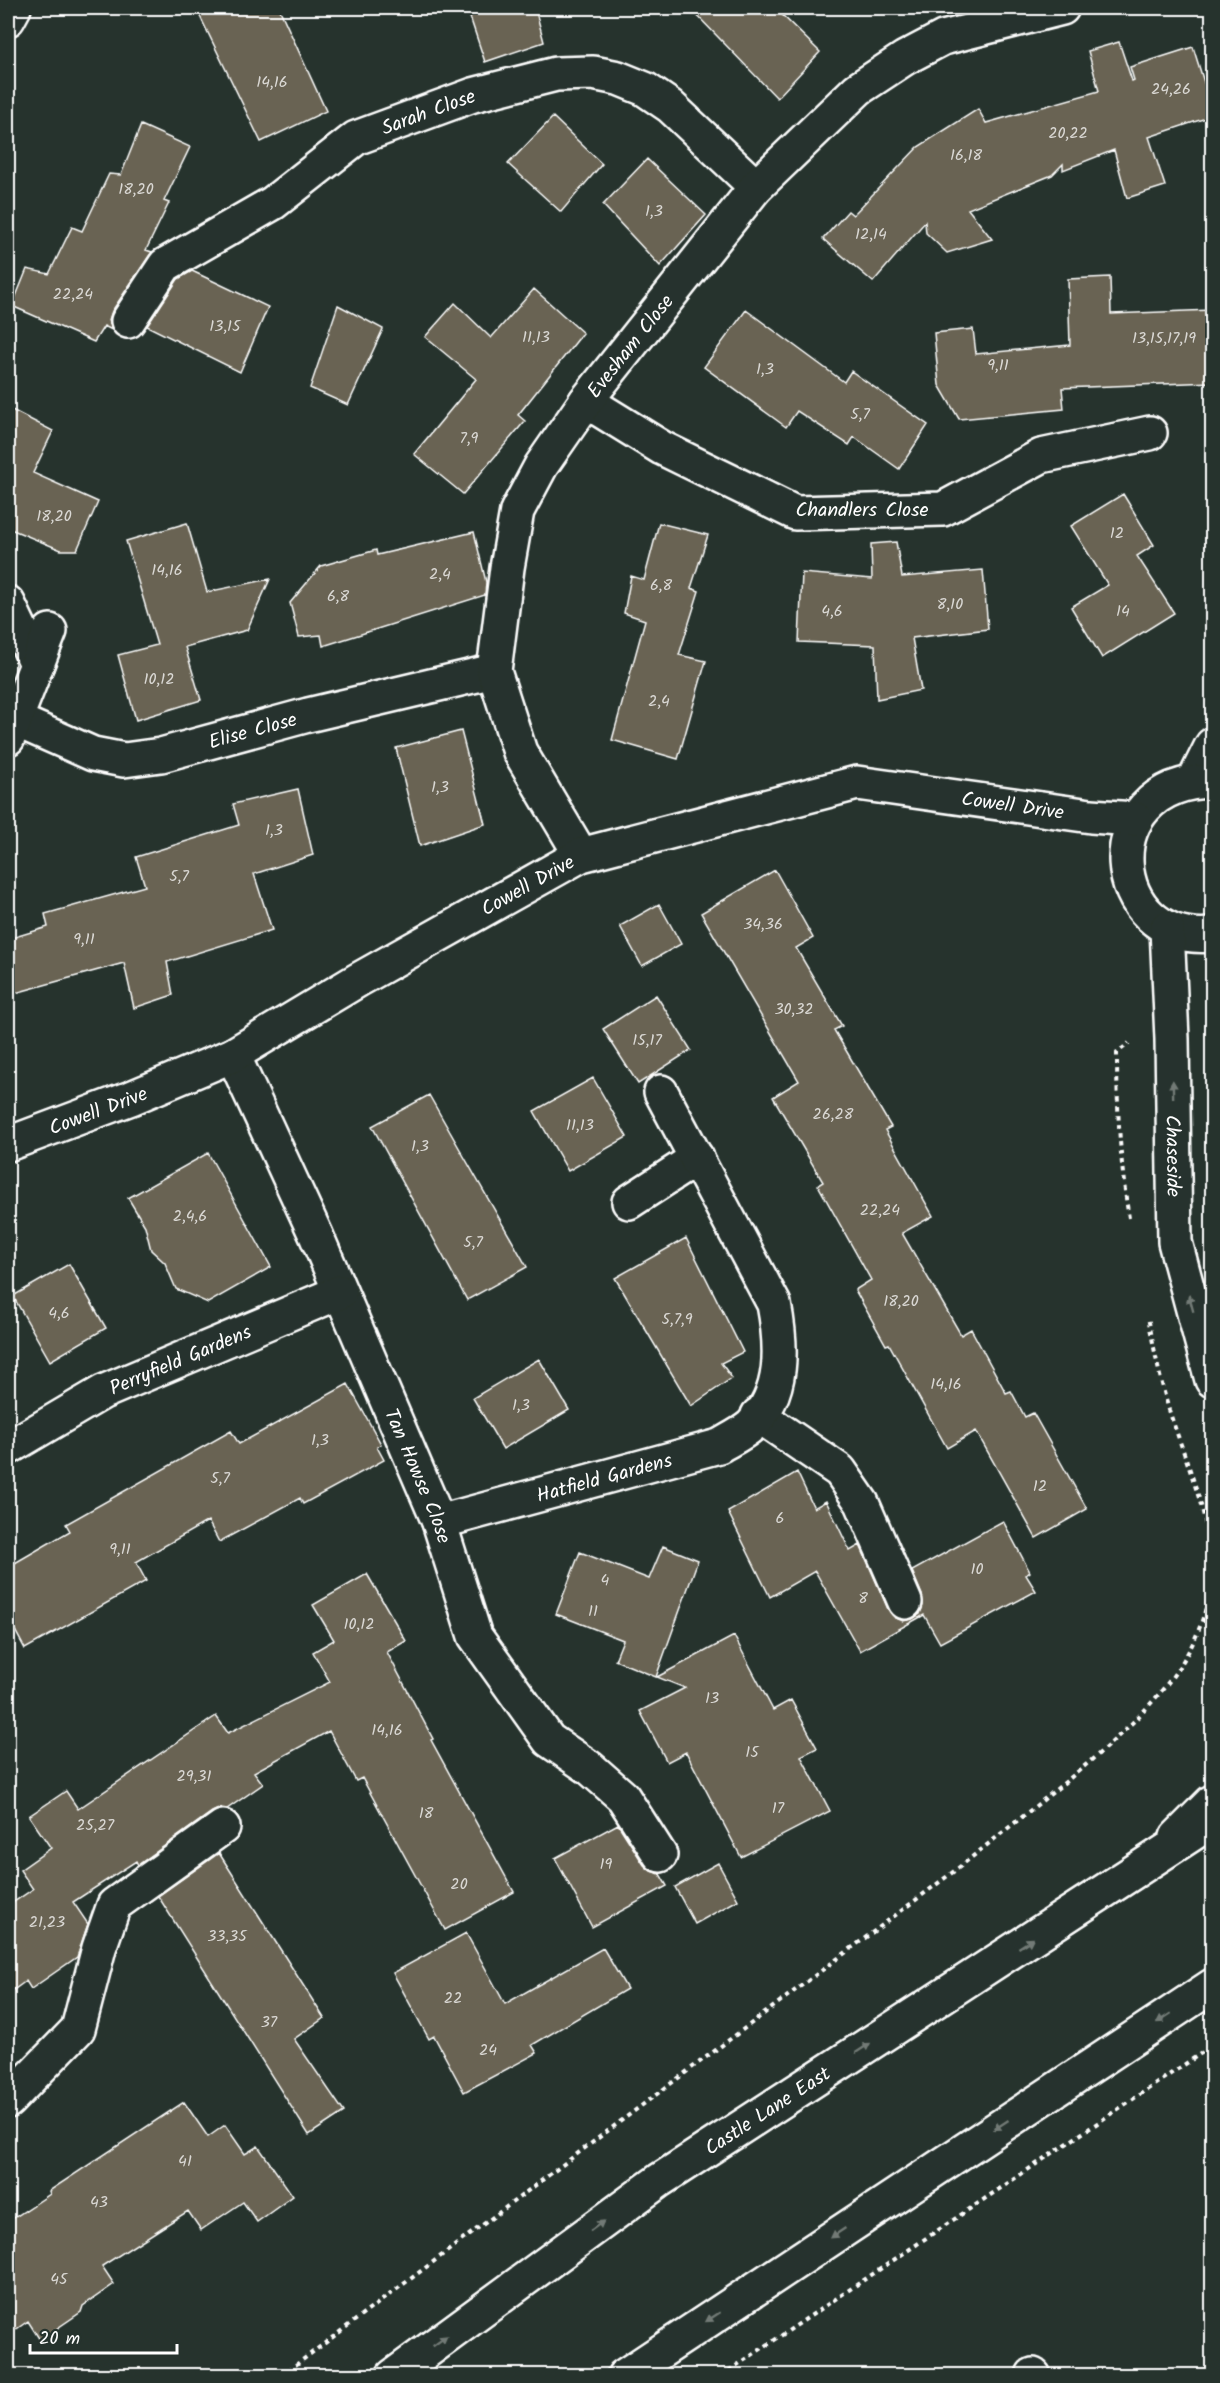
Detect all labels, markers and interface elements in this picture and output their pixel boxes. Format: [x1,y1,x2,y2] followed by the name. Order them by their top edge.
[256,70,288,95] house number: 14,16
[1151,77,1191,102] house number: 24,26
[377,81,481,145] street label: Sarah Close
[1048,121,1088,146] house number: 20,22
[950,143,982,168] house number: 16,18
[118,177,154,202] house number: 18,20
[645,199,663,224] house number: 1,3
[855,222,887,247] house number: 12,14
[53,282,93,307] house number: 22,24
[580,288,683,406] street label: Evesham Close
[209,314,242,339] house number: 13,15
[522,325,550,350] house number: 11,13
[1132,326,1196,351] house number: 13,15,17,19
[987,353,1009,378] house number: 9,11
[756,357,774,382] house number: 1,3
[850,402,870,427] house number: 5,7
[460,426,479,451] house number: 7,9
[795,495,929,527] street label: Chandlers Close
[36,504,72,529] house number: 18,20
[1110,521,1124,546] house number: 12
[151,558,183,583] house number: 14,16
[429,562,451,587] house number: 2,4
[650,573,672,598] house number: 6,8
[327,584,349,609] house number: 6,8
[937,592,963,617] house number: 8,10
[821,599,843,624] house number: 4,6
[1116,599,1130,624] house number: 14
[144,667,175,692] house number: 10,12
[648,689,670,714] house number: 2,4
[205,705,301,759] street label: Elise Close
[431,775,449,800] house number: 1,3
[959,784,1066,830] street label: Cowell Drive
[265,818,283,843] house number: 1,3
[476,848,581,926] street label: Cowell Drive
[169,864,189,889] house number: 5,7
[743,912,783,937] house number: 34,36
[73,927,95,952] house number: 9,11
[774,997,814,1022] house number: 30,32
[632,1028,662,1053] house number: 15,17
[45,1079,153,1145] street label: Cowell Drive
[1168,1080,1178,1099] one-way arrow
[813,1102,854,1127] house number: 26,28
[566,1113,594,1138] house number: 11,13
[1155,1115,1188,1197] street label: Chaseside
[411,1134,429,1159] house number: 1,3
[860,1198,900,1223] house number: 22,24
[173,1204,207,1229] house number: 2,4,6
[463,1230,483,1255] house number: 5,7
[883,1289,919,1314] house number: 18,20
[1186,1294,1196,1312] one-way arrow
[48,1301,70,1326] house number: 4,6
[661,1307,693,1332] house number: 5,7,9
[105,1317,257,1405] street label: Perryfield Gardens
[930,1372,962,1397] house number: 14,16
[512,1393,530,1418] house number: 1,3
[374,1404,459,1548] street label: Tan Howse Close
[311,1428,329,1453] house number: 1,3
[533,1445,676,1513] street label: Hatfield Gardens
[210,1466,230,1491] house number: 5,7
[1033,1474,1047,1499] house number: 12
[776,1506,784,1531] house number: 6
[109,1537,131,1562] house number: 9,11
[970,1557,984,1582] house number: 10
[601,1568,610,1593] house number: 4
[858,1586,868,1611] house number: 8
[588,1599,598,1624] house number: 11
[344,1612,375,1637] house number: 10,12
[705,1686,719,1711] house number: 13
[371,1718,403,1743] house number: 14,16
[745,1740,760,1765] house number: 15
[177,1764,211,1789] house number: 29,31
[772,1796,785,1821] house number: 17
[419,1801,434,1826] house number: 18
[76,1813,115,1838] house number: 25,27
[600,1852,613,1877] house number: 19
[450,1872,468,1897] house number: 20
[29,1910,65,1935] house number: 21,23
[207,1924,248,1949] house number: 33,35
[1018,1937,1034,1948] one-way arrow
[444,1986,462,2011] house number: 22
[261,2010,278,2035] house number: 37
[1155,2013,1172,2024] one-way arrow
[479,2038,497,2063] house number: 24
[854,2043,871,2054] one-way arrow
[699,2059,838,2165] street label: Castle Lane East
[992,2120,1009,2131] one-way arrow
[178,2149,192,2174] house number: 41
[90,2190,108,2215] house number: 43
[590,2220,605,2232] one-way arrow
[830,2228,847,2239] one-way arrow
[50,2267,69,2292] house number: 45
[705,2311,721,2322] one-way arrow
[30,2317,177,2355] scale bar
[39,2325,80,2354] text: 20 m
[432,2335,448,2347] one-way arrow

